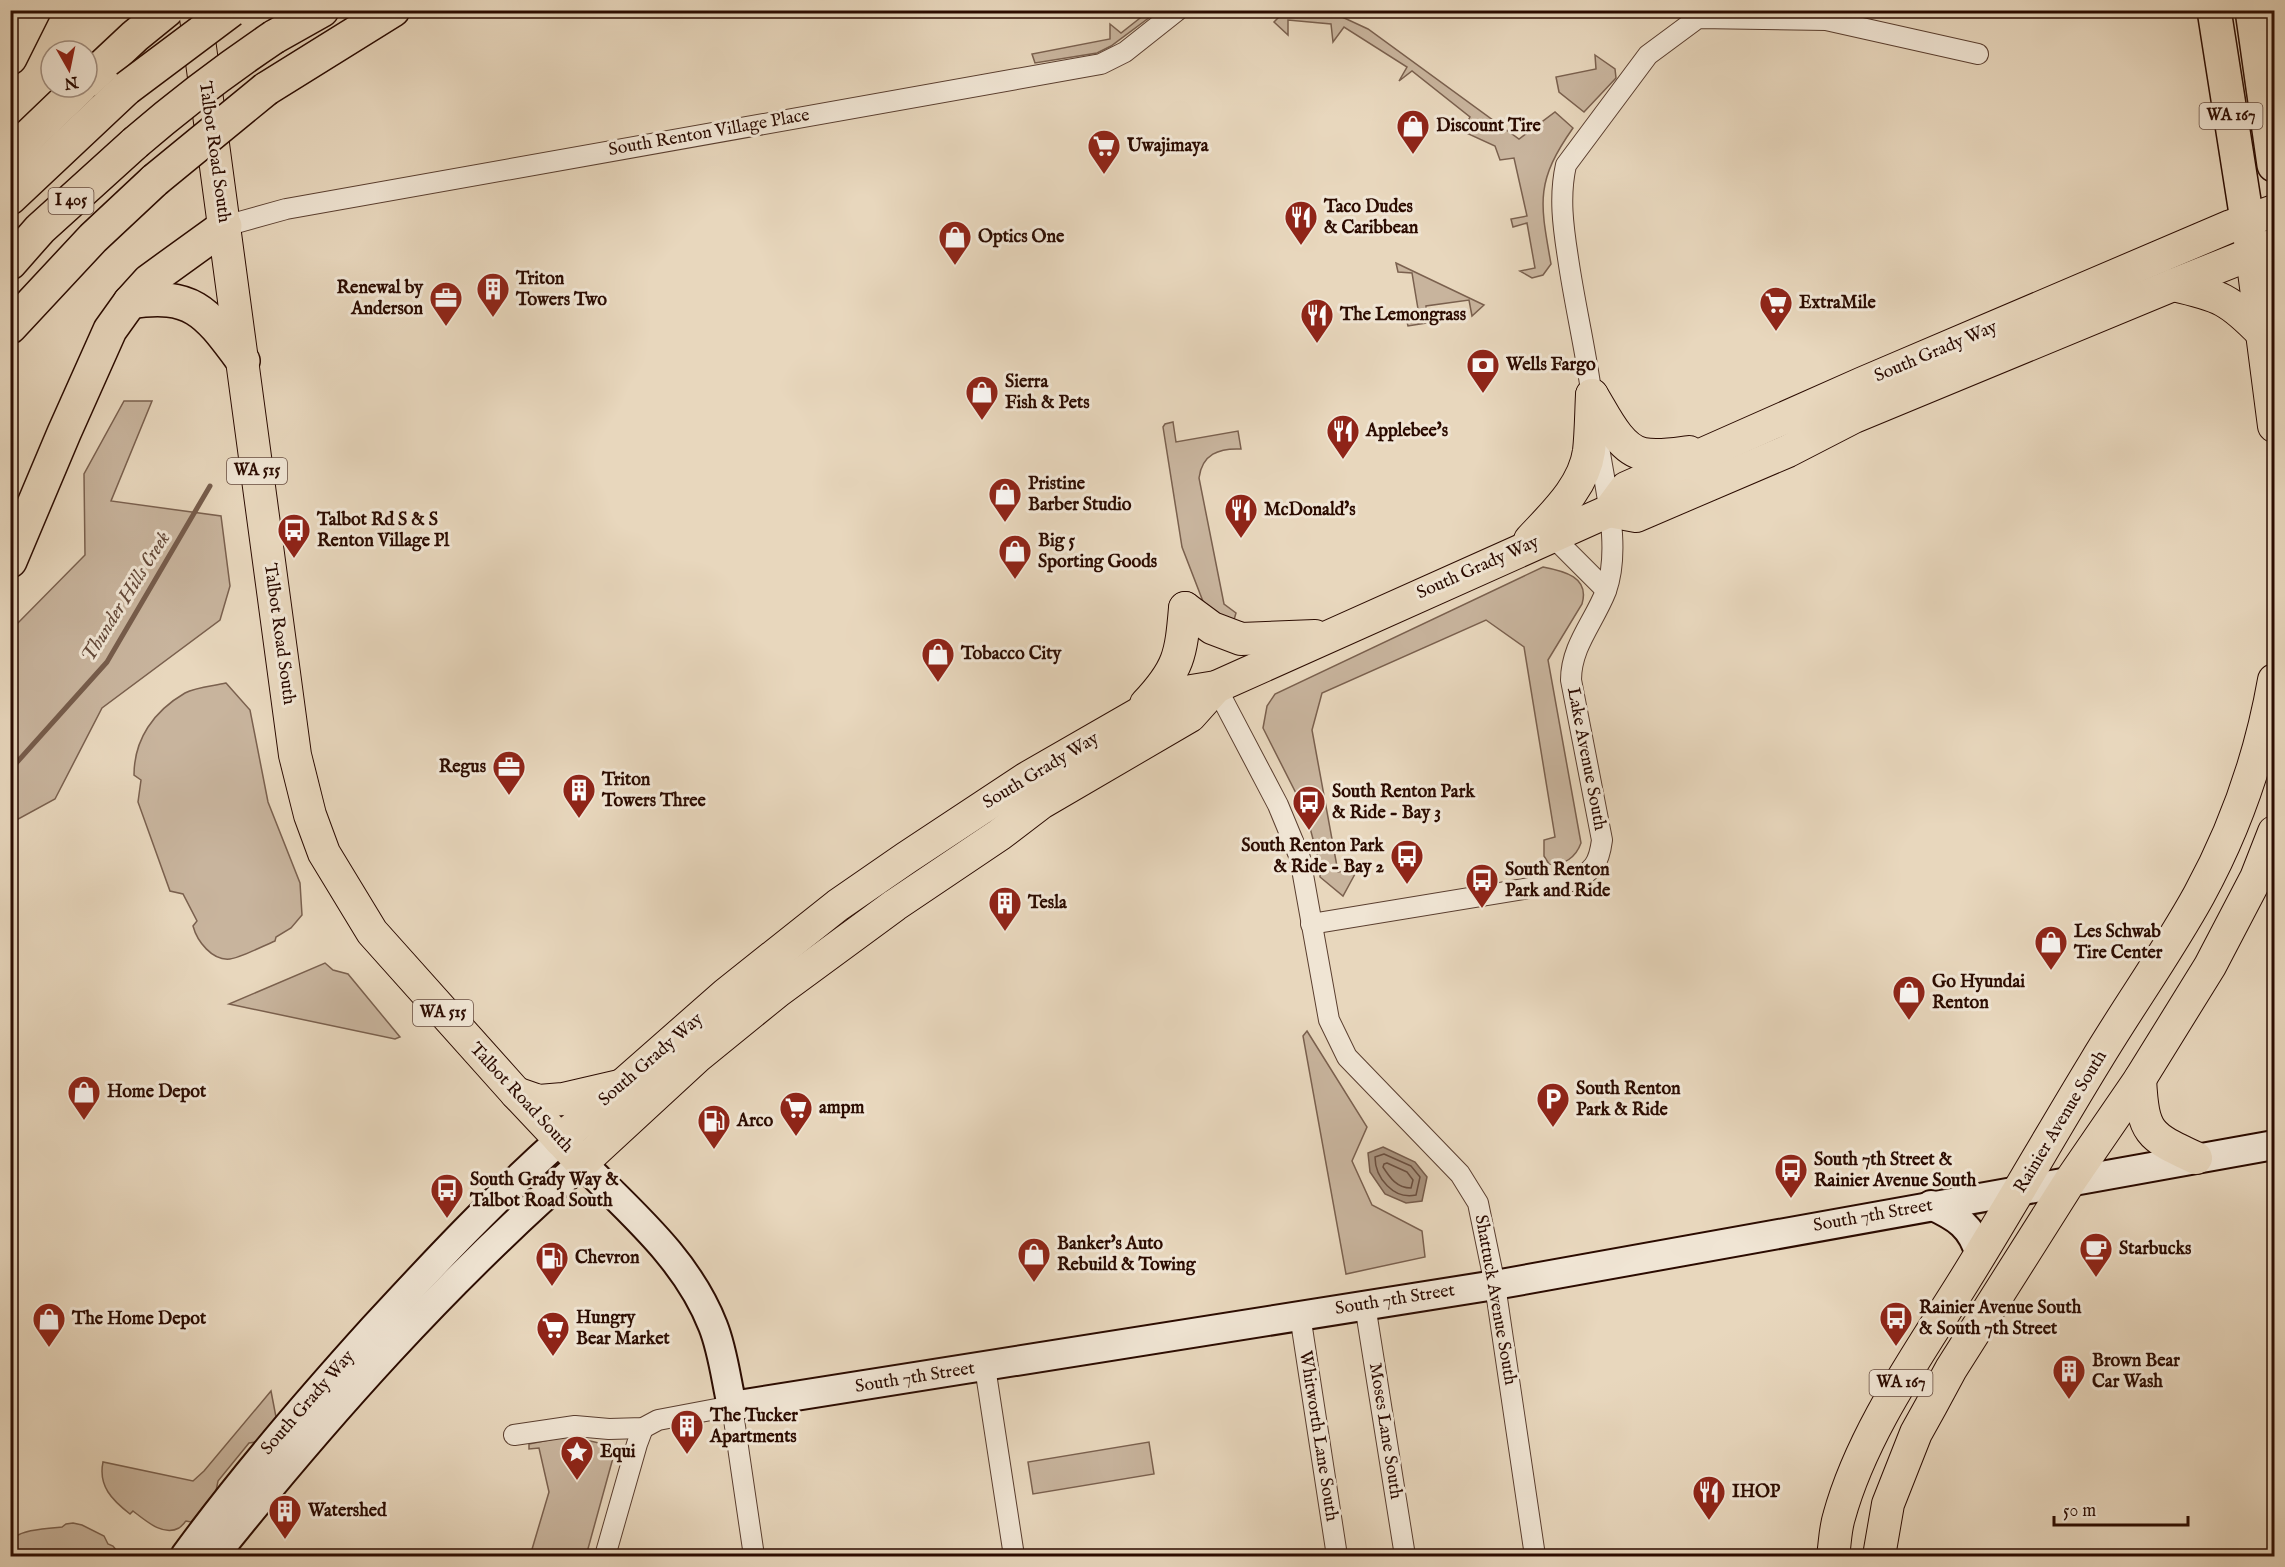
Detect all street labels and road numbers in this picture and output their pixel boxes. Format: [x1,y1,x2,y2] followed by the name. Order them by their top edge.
[193,80,235,225] street label: Talbot Road South
[2200,103,2262,129] road number: WA 167
[607,104,811,162] street label: South Renton Village Place
[48,188,94,214] road number: I 405
[1871,316,2001,388] street label: South Grady Way
[227,458,287,484] road number: WA 515
[1413,531,1543,605] street label: South Grady Way
[258,562,300,707] street label: Talbot Road South
[1561,686,1611,833] street label: Lake Avenue South
[979,727,1103,815] street label: South Grady Way
[413,1000,473,1026] road number: WA 515
[594,1008,708,1112] street label: South Grady Way
[464,1038,578,1158] street label: Talbot Road South
[2009,1046,2113,1197] street label: Rainier Avenue South
[1812,1194,1934,1238] street label: South 7th Street
[1469,1213,1521,1387] street label: Shattuck Avenue South
[1334,1279,1456,1321] street label: South 7th Street
[256,1346,360,1460] street label: South Grady Way
[1293,1349,1343,1523] street label: Whitworth Lane South
[854,1357,976,1399] street label: South 7th Street
[1363,1361,1407,1501] street label: Moses Lane South
[1870,1370,1932,1396] road number: WA 167

